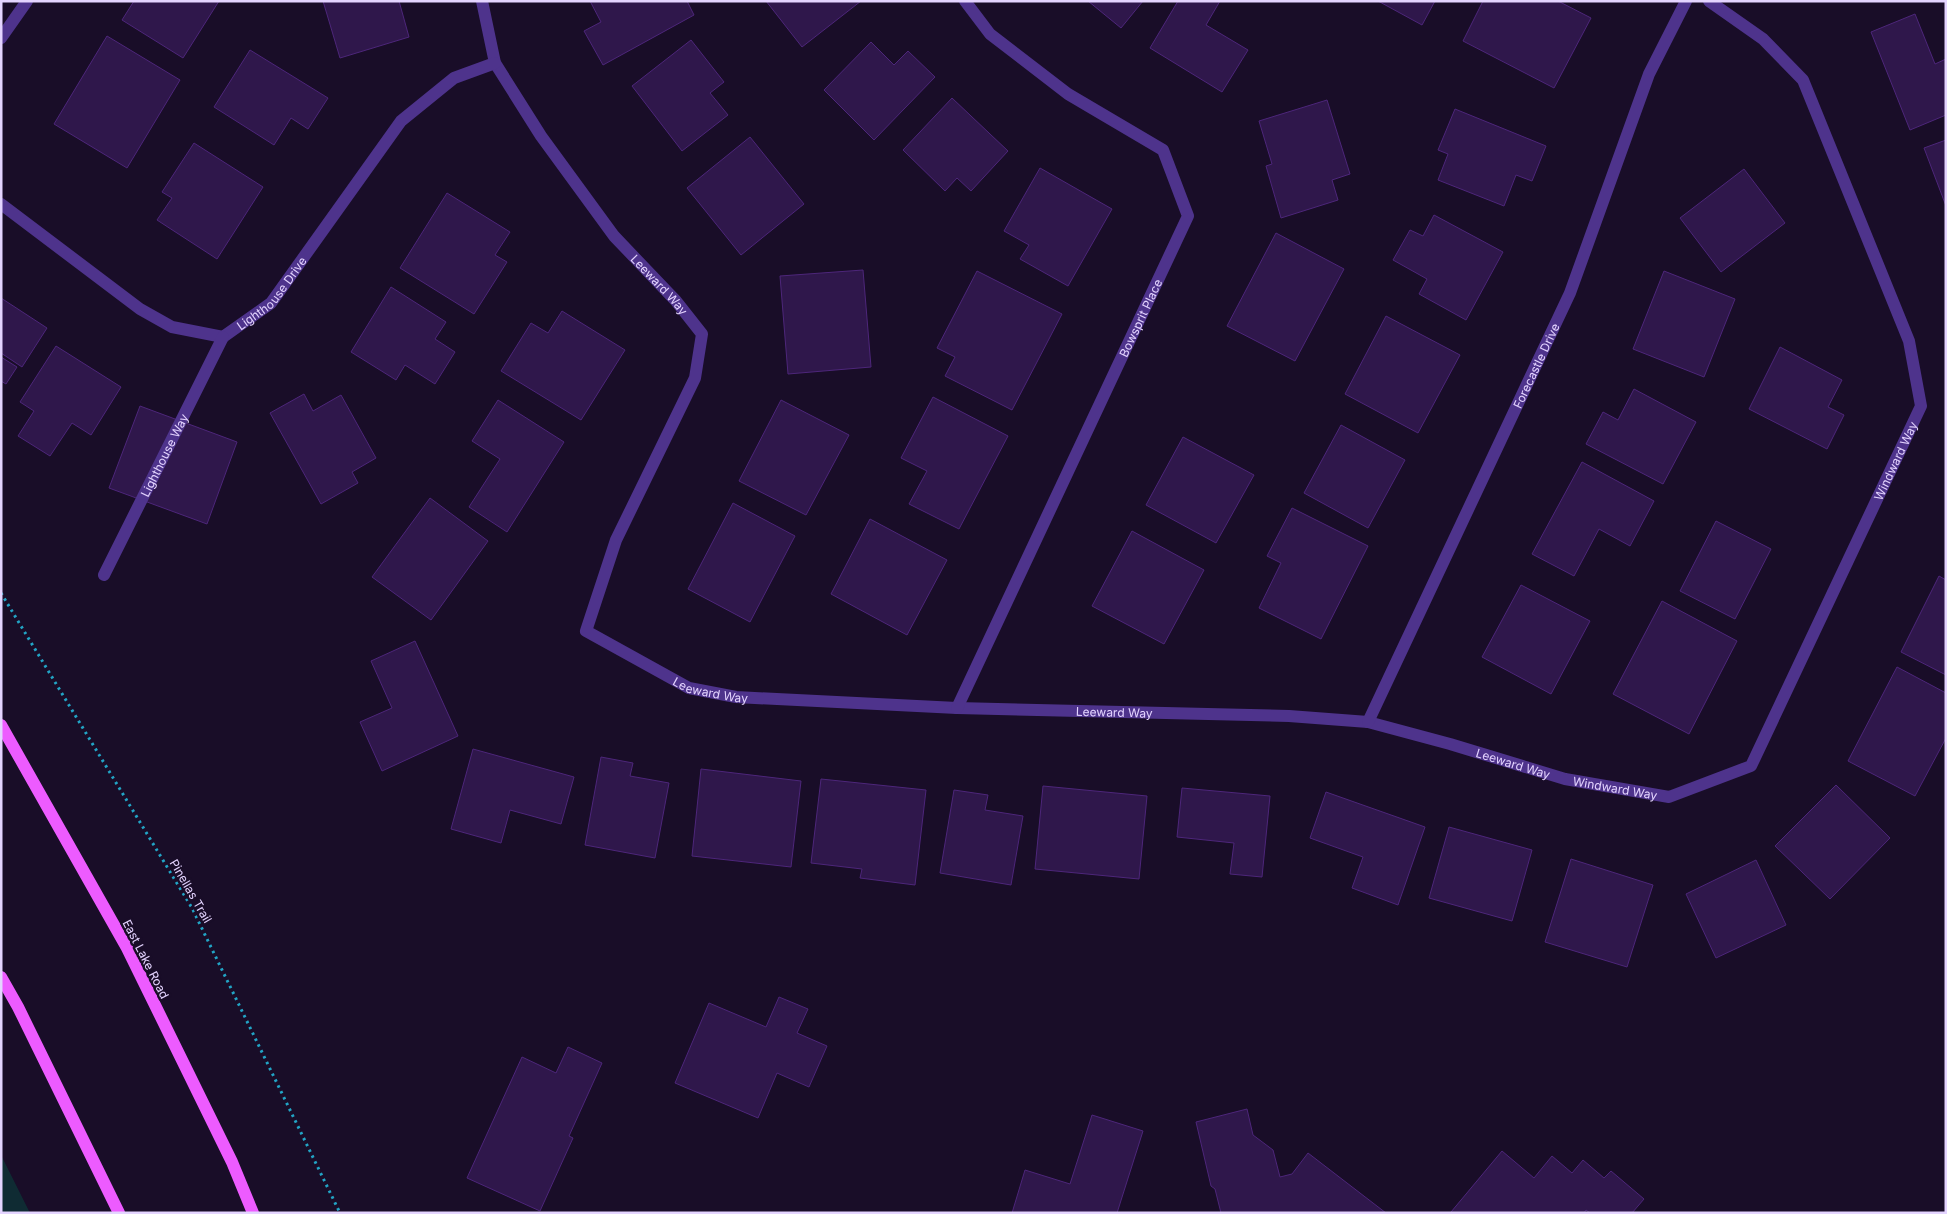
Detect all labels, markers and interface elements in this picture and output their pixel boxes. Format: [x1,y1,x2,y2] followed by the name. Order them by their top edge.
[628,251,691,318] street label: Leeward Way
[233,254,309,333] street label: Lighthouse Drive
[1115,276,1165,359] street label: Bowsprit Place
[1509,321,1562,410] street label: Forecastle Drive
[137,411,191,499] street label: Lighthouse Way
[1870,419,1920,503] street label: Windward Way
[671,673,749,705] street label: Leeward Way
[1076,703,1153,720] street label: Leeward Way
[1474,745,1552,782] street label: Leeward Way
[1572,773,1659,802] street label: Windward Way
[167,856,215,926] street label: Pinellas Trail
[120,917,172,1001] street label: East Lake Road

